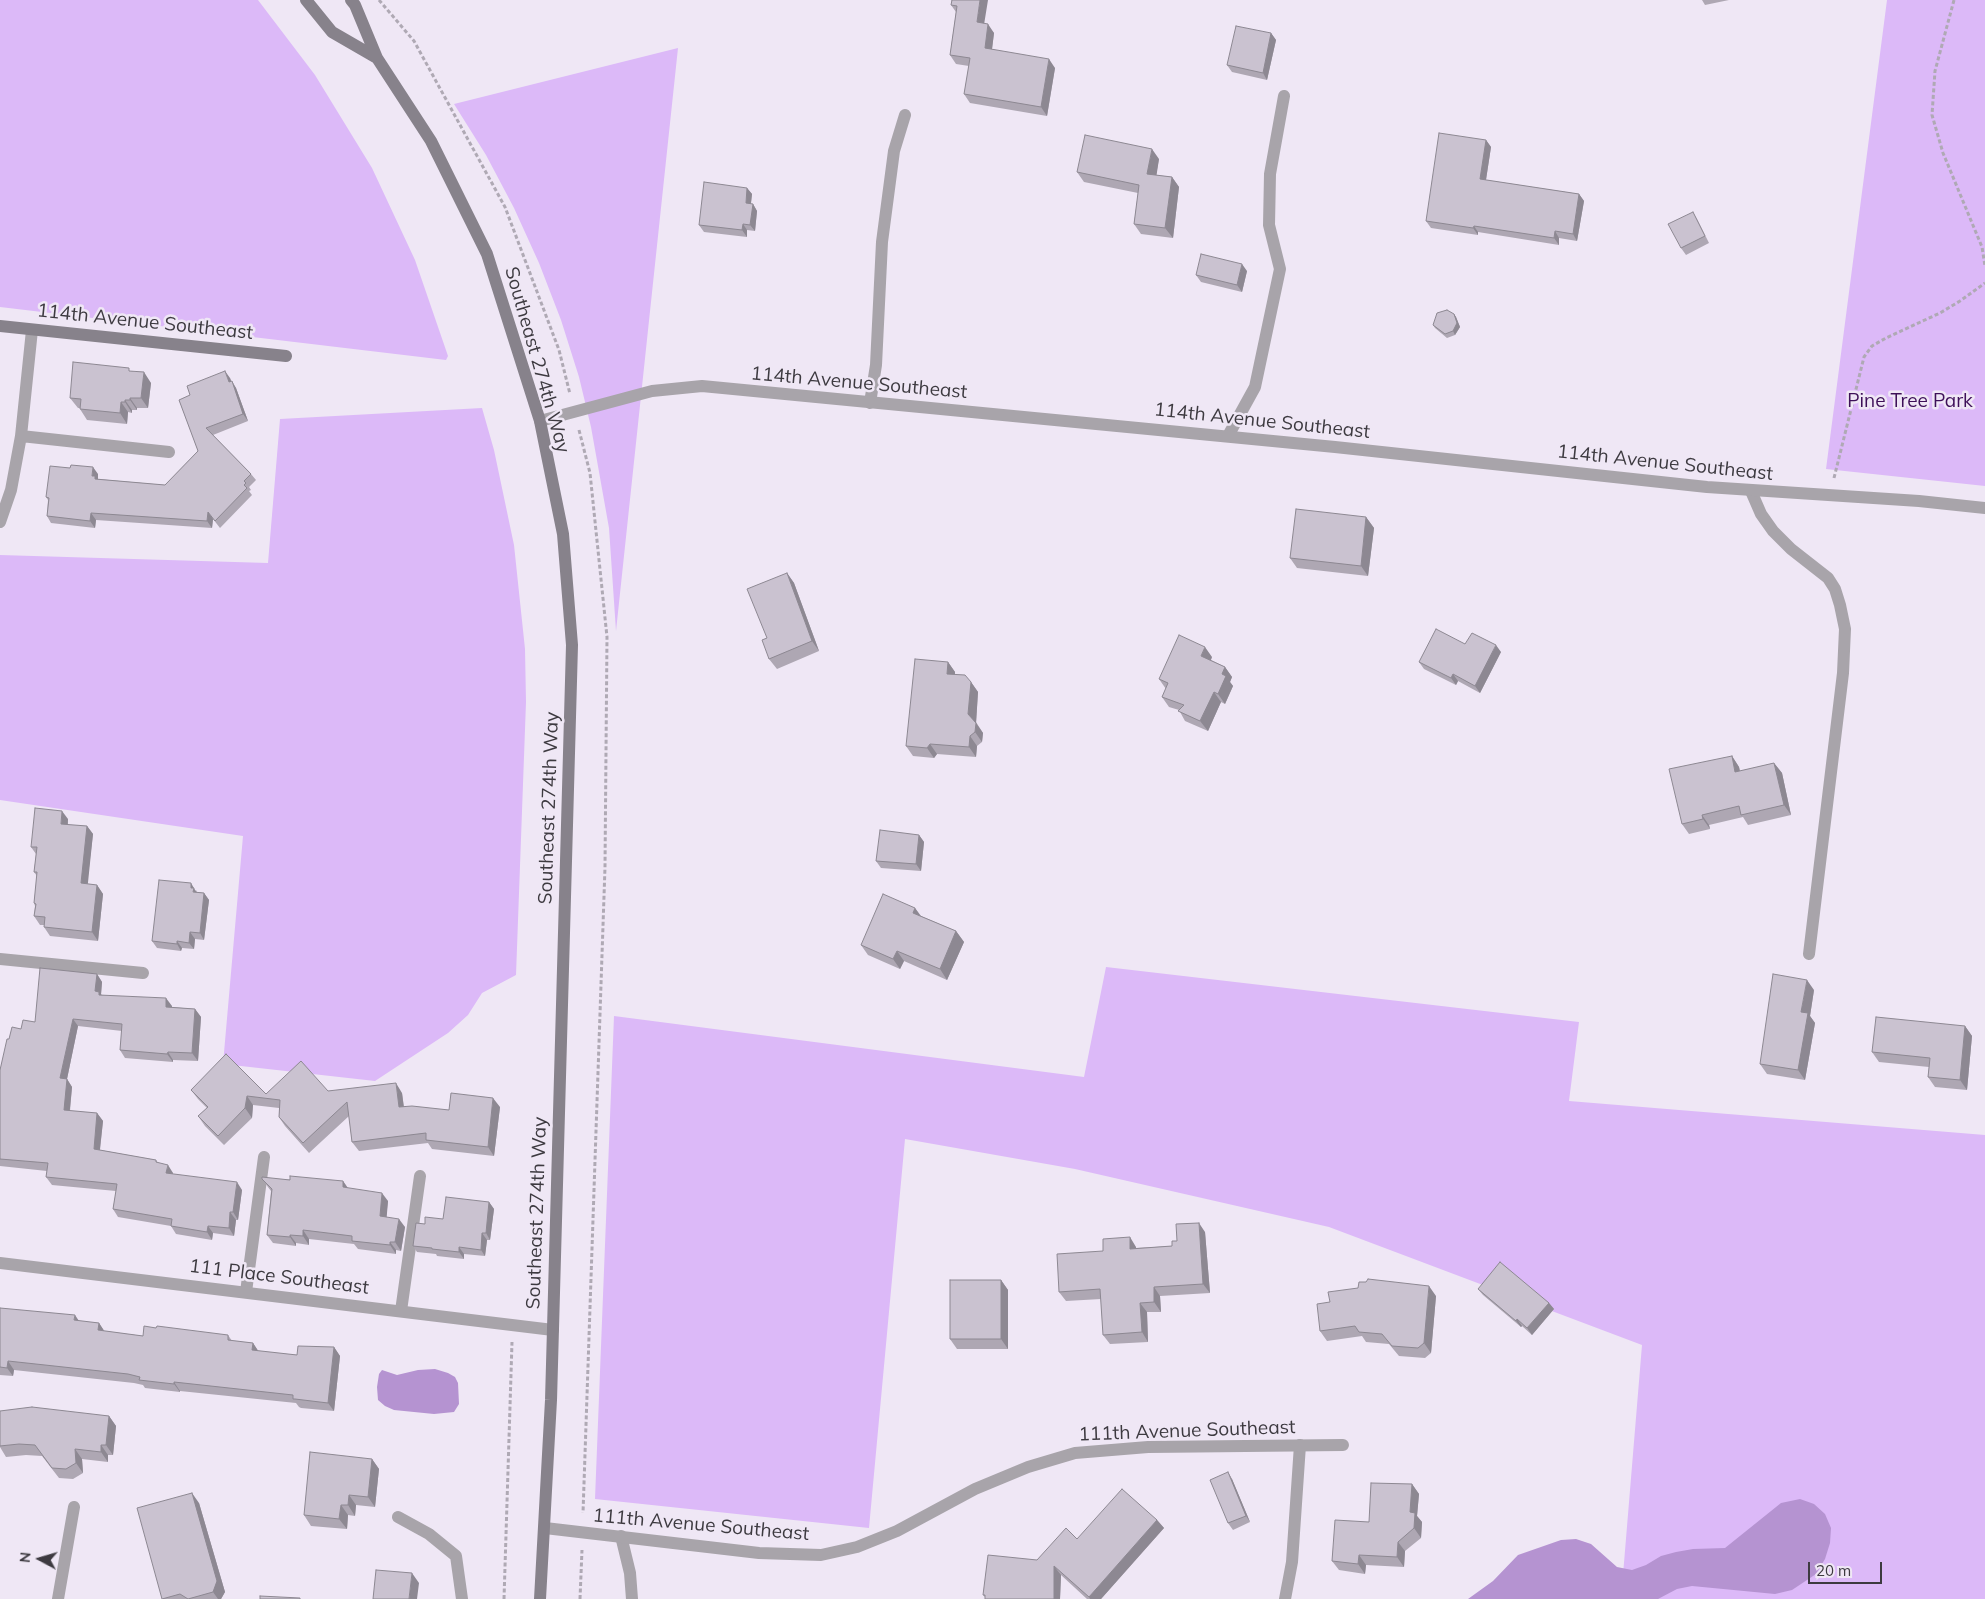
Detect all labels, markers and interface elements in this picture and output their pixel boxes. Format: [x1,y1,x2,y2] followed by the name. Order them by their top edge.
[500,264,574,456] street label: Southeast 274th Way
[36,299,254,345] street label: 114th Avenue Southeast
[750,362,968,404] street label: 114th Avenue Southeast
[1847,390,1973,412] park label: Pine Tree Park
[1153,398,1371,444] street label: 114th Avenue Southeast
[1556,440,1774,486] street label: 114th Avenue Southeast
[534,711,564,905] street label: Southeast 274th Way
[522,1116,552,1310] street label: Southeast 274th Way
[188,1255,370,1299] street label: 111 Place Southeast
[1078,1416,1296,1446] street label: 111th Avenue Southeast
[592,1504,810,1546] street label: 111th Avenue Southeast
[15,1534,65,1584] north arrow
[16,1551,35,1564] text: N
[1810,1552,1884,1584] scale bar
[1816,1561,1851,1580] text: 20 m

